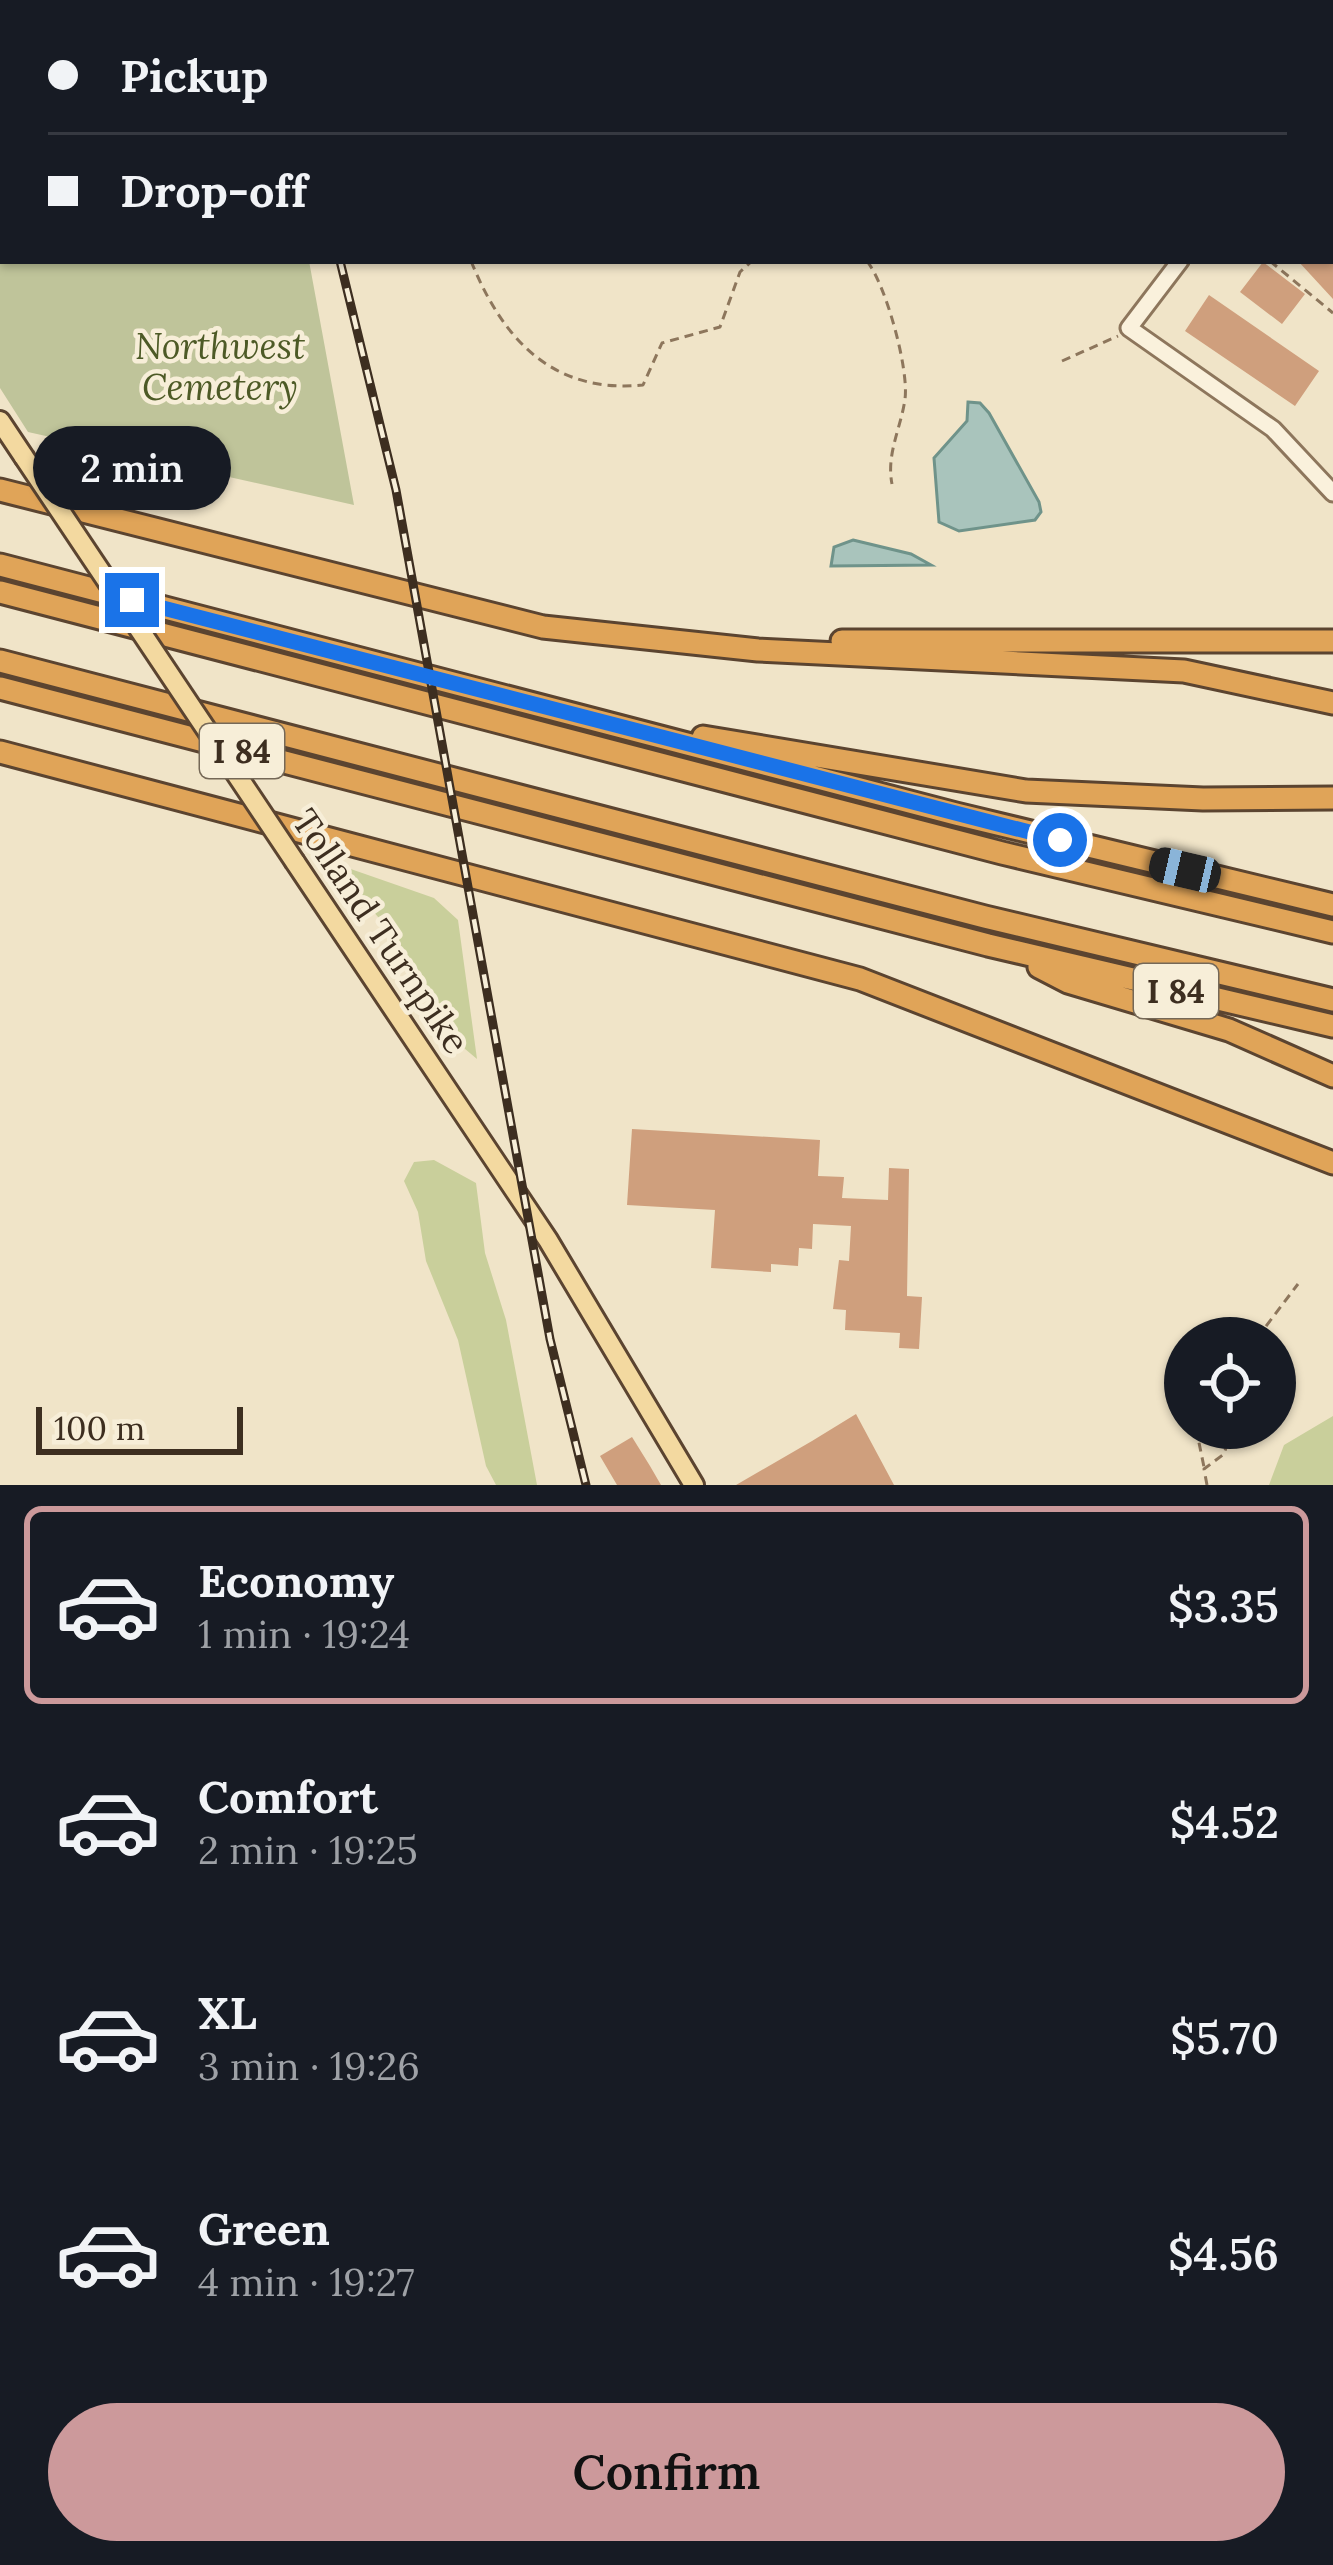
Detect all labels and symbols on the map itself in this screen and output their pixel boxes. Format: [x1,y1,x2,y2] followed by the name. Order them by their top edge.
[135,323,305,410] park label: Northwest Cemetery
[33,426,231,510] callout: 2 min
[105,573,159,627] route end
[200,724,284,778] road number: I 84
[282,800,480,1062] street label: Tolland Turnpike
[1033,813,1087,867] route start
[1146,844,1224,896] car
[1134,964,1218,1018] road number: I 84
[36,1401,243,1454] scale bar

